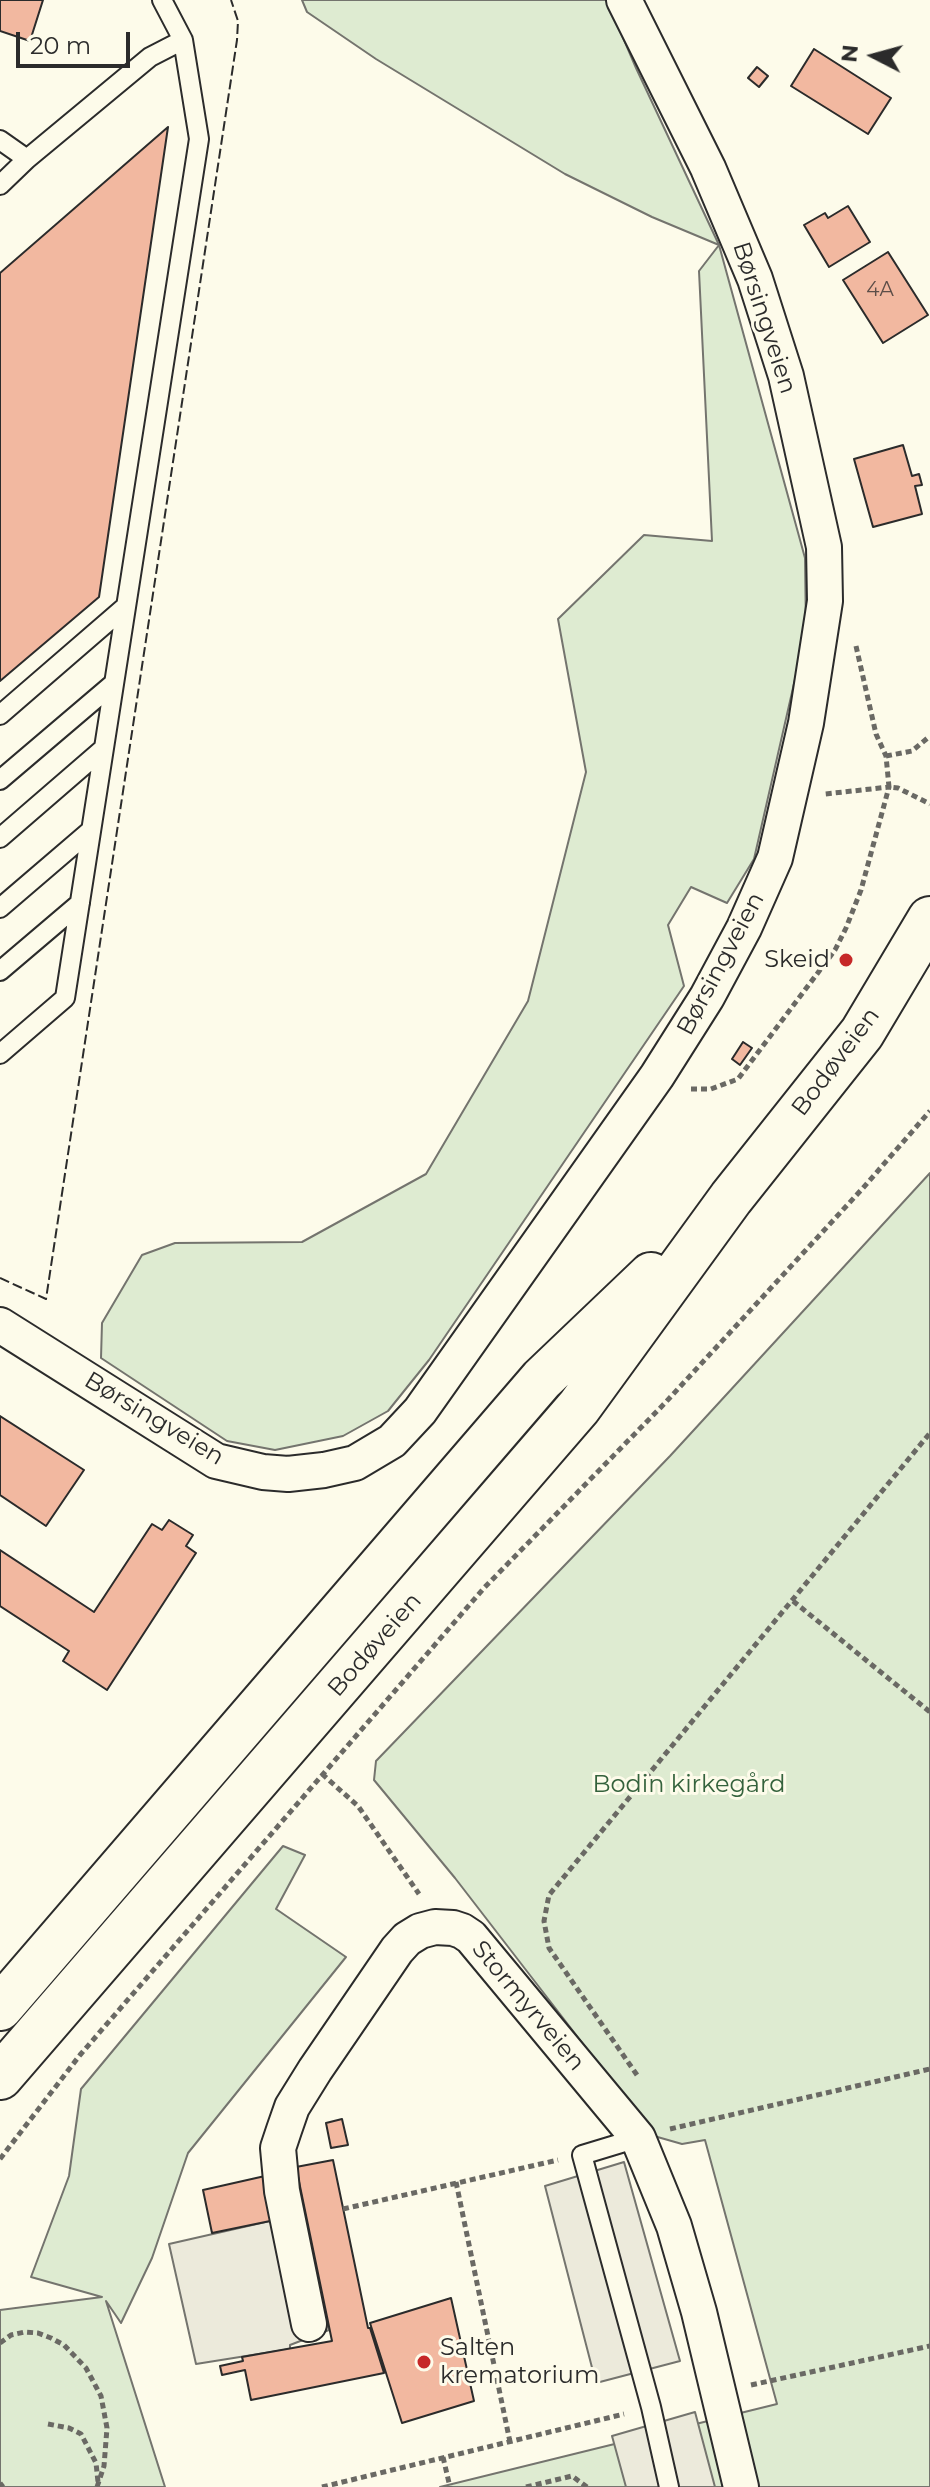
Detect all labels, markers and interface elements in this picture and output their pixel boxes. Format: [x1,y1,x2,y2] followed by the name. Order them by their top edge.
[20,16,134,66] scale bar
[834,16,914,96] north arrow
[30,31,91,60] text: 20 m
[835,43,864,64] text: N
[726,238,802,398] street label: Børsingveien
[866,278,894,302] house number: 4A
[671,888,771,1040] street label: Børsingveien
[764,946,830,974] place label: Skeid
[837,951,855,969] marker: Skeid
[786,1002,886,1122] street label: Bodøveien
[79,1366,229,1472] street label: Børsingveien
[322,1587,428,1703] street label: Bodøveien
[592,1771,786,1799] park label: Bodin kirkegård
[465,1935,591,2077] street label: Stormyrveien
[440,2334,599,2390] place label: Salten krematorium
[415,2353,433,2371] marker: Salten krematorium

